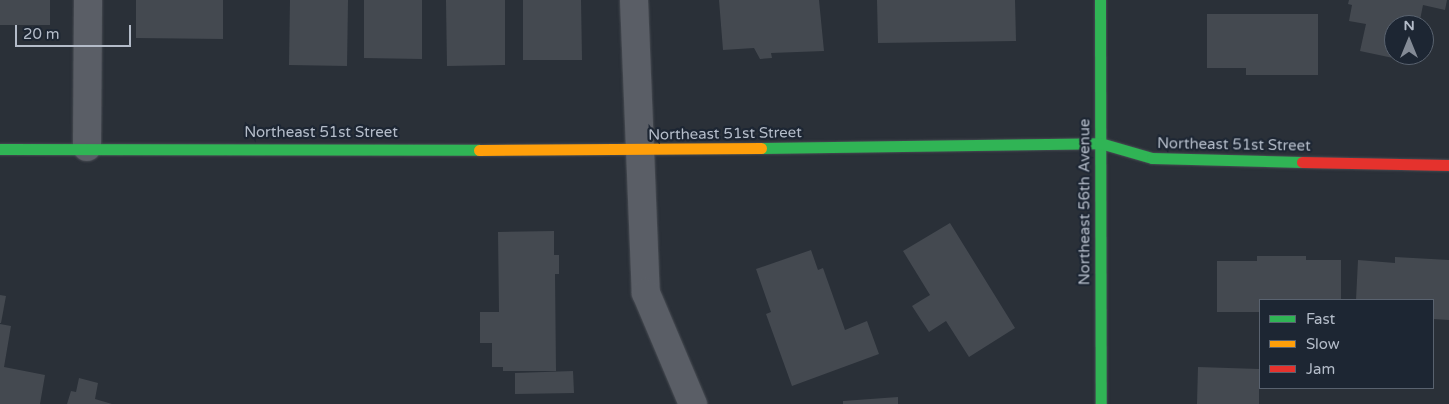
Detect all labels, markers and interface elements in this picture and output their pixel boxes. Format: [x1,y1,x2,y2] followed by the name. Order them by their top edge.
[18,15,134,47] scale bar
[1384,15,1434,65] north arrow
[1403,17,1415,34] text: N
[23,25,60,43] text: 20 m
[1076,119,1094,285] street label: Northeast 56th Avenue
[244,124,398,142] street label: Northeast 51st Street
[648,124,802,144] street label: Northeast 51st Street
[1157,135,1311,155] street label: Northeast 51st Street
[1259,299,1434,389] legend
[1306,310,1335,328] text: Fast
[1306,335,1340,353] text: Slow
[1306,360,1335,378] text: Jam

